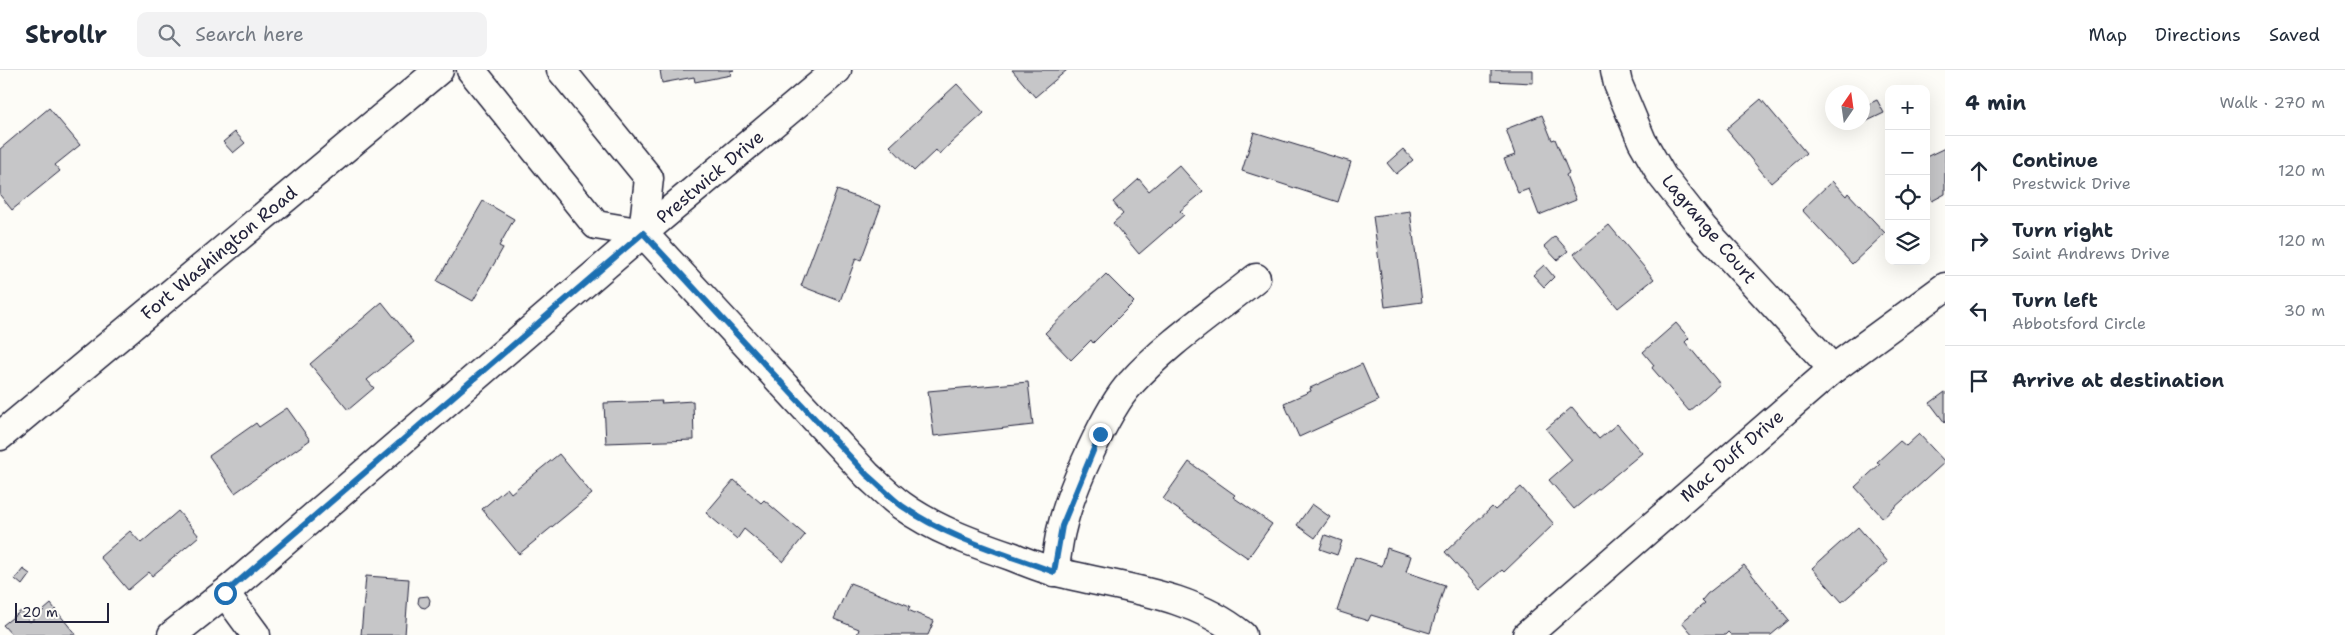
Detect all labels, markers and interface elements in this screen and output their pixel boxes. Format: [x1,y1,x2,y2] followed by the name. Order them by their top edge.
[137,12,487,57] search box
[25,19,107,51] text: Strollr
[155,21,183,49] icon: search
[195,22,304,47] text: Search here
[2089,23,2127,47] text: Map
[2155,23,2241,47] text: Directions
[2269,23,2320,47] text: Saved
[1825,85,1870,130] north arrow
[1885,85,1930,265] map controls
[1885,85,1930,130] button: +
[1965,89,2026,117] text: 4 min
[2220,92,2325,113] text: Walk · 270 m
[651,125,769,229] street label: Prestwick Drive
[1885,130,1930,175] button: −
[2012,148,2098,173] text: Continue
[1965,157,1993,185] icon: ahead
[2278,160,2325,181] text: 120 m
[1656,169,1762,289] street label: Lagrange Court
[2012,173,2131,194] text: Prestwick Drive
[1885,175,1930,220] button: locate
[136,181,302,325] street label: Fort Washington Road
[2012,218,2113,243] text: Turn right
[1885,220,1930,265] button: layers
[1965,227,1993,255] icon: right
[2278,230,2325,251] text: 120 m
[2012,243,2170,264] text: Saint Andrews Drive
[2012,288,2098,313] text: Turn left
[1965,297,1993,325] icon: left
[2284,300,2325,321] text: 30 m
[2012,313,2146,334] text: Abbotsford Circle
[1965,367,1993,395] icon: arrive
[2012,368,2224,393] text: Arrive at destination
[1675,404,1789,508] street label: Mac Duff Drive
[1089,423,1112,446] route end
[214,582,237,605] route start
[15,600,109,623] scale bar
[22,603,58,621] text: 20 m

